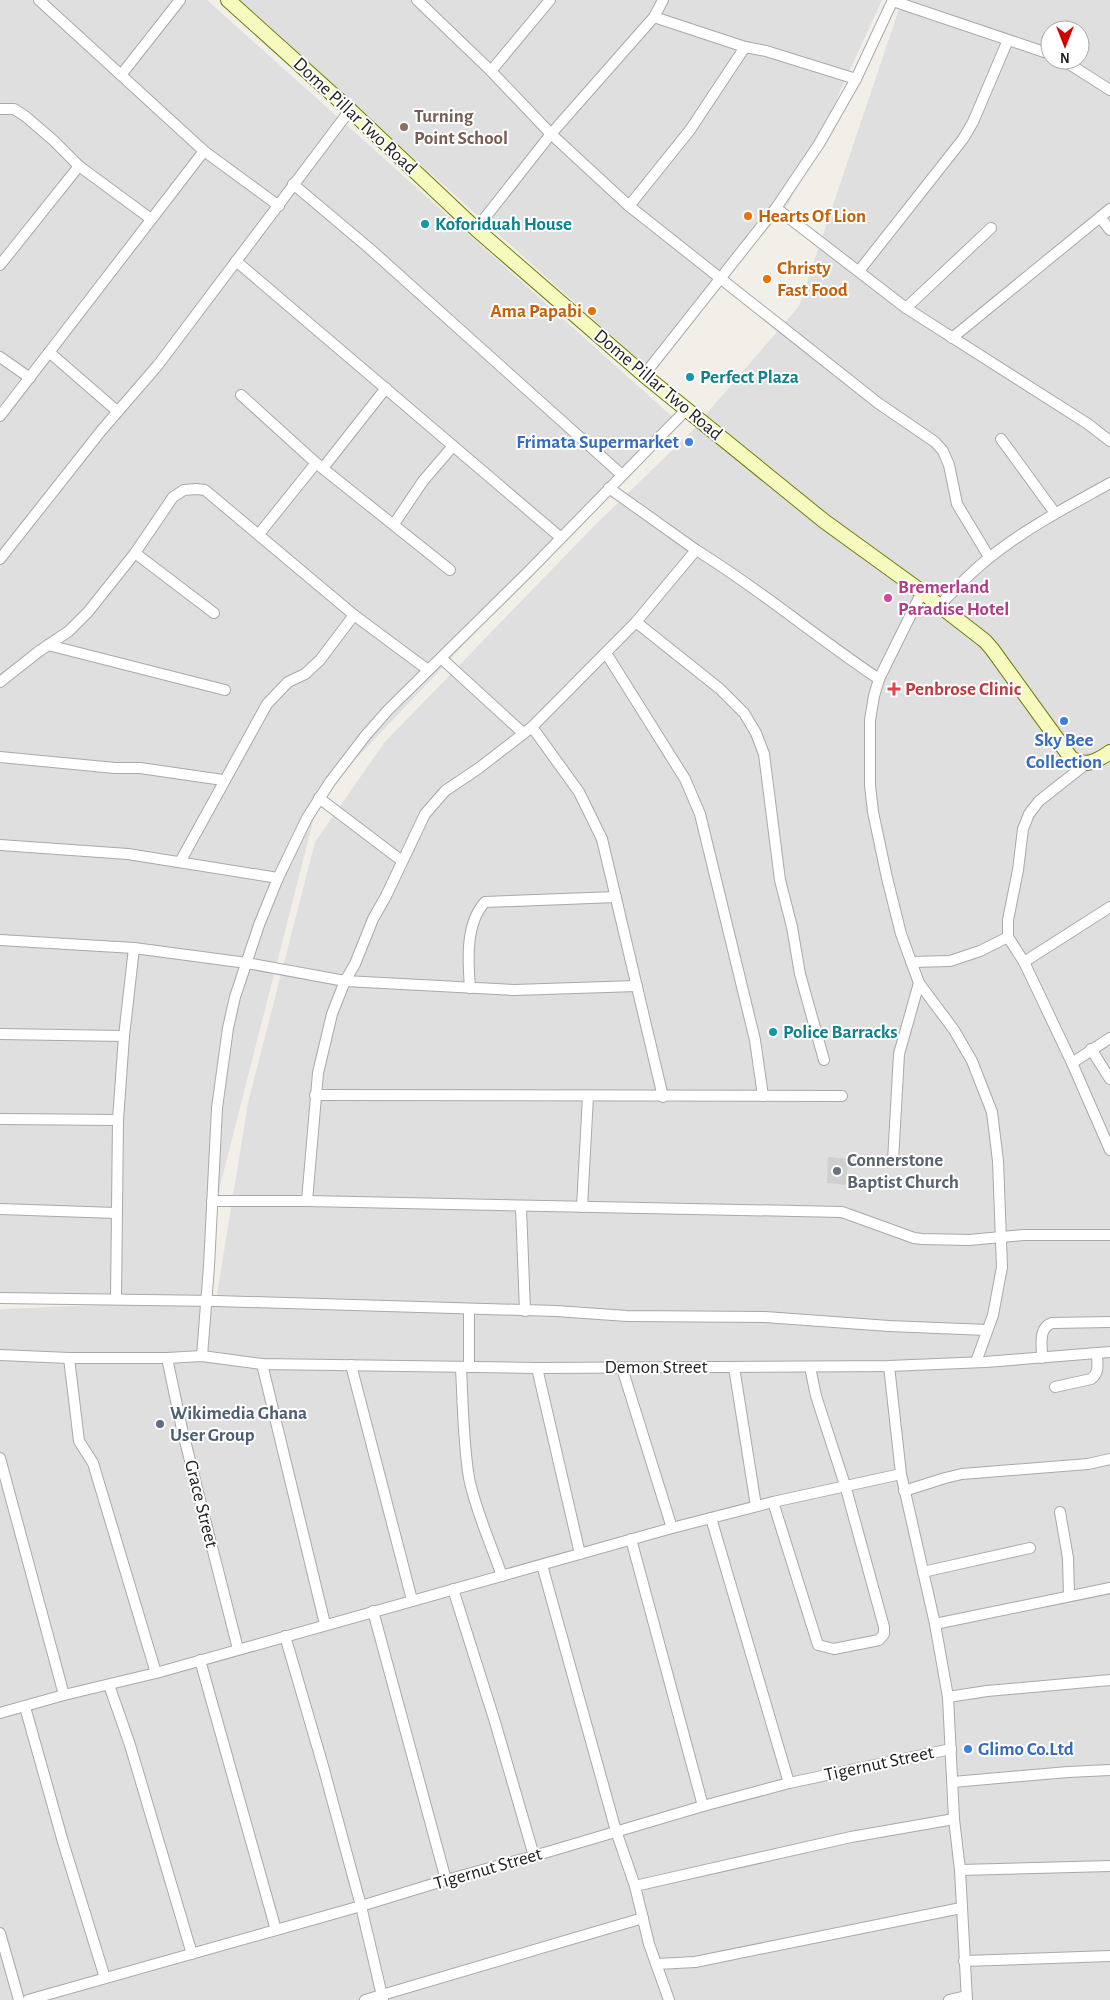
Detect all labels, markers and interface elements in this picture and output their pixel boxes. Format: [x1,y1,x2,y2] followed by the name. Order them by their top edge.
[1040,20,1090,70] north arrow
[1060,50,1070,64] text: N
[290,54,420,178] street label: Dome Pillar Two Road
[414,107,508,148] place label: Turning Point School
[398,121,410,133] marker: Turning Point School
[758,207,866,226] place label: Hearts Of Lion
[742,210,754,222] marker: Hearts Of Lion
[435,215,572,234] place label: Koforiduah House
[419,218,431,230] marker: Koforiduah House
[777,259,848,300] place label: Christy Fast Food
[761,273,773,285] marker: Christy Fast Food
[490,302,582,321] place label: Ama Papabi
[586,305,598,317] marker: Ama Papabi
[590,326,726,444] street label: Dome Pillar Two Road
[700,368,799,387] place label: Perfect Plaza
[684,371,696,383] marker: Perfect Plaza
[516,433,680,452] place label: Frimata Supermarket
[683,436,695,448] marker: Frimata Supermarket
[898,578,1009,619] place label: Bremerland Paradise Hotel
[882,592,894,604] marker: Bremerland Paradise Hotel
[905,680,1022,699] place label: Penbrose Clinic
[887,682,901,696] marker: Penbrose Clinic
[1058,715,1070,727] marker: Sky Bee Collection
[1026,731,1102,772] place label: Sky Bee Collection
[783,1023,898,1042] place label: Police Barracks
[767,1026,779,1038] marker: Police Barracks
[847,1151,959,1192] place label: Connerstone Baptist Church
[831,1165,843,1177] marker: Connerstone Baptist Church
[604,1358,708,1377] street label: Demon Street
[170,1404,307,1445] place label: Wikimedia Ghana User Group
[154,1418,166,1430] marker: Wikimedia Ghana User Group
[181,1458,221,1550] street label: Grace Street
[978,1740,1074,1759] place label: Glimo Co.Ltd
[823,1743,935,1785] street label: Tigernut Street
[962,1743,974,1755] marker: Glimo Co.Ltd
[432,1845,544,1893] street label: Tigernut Street

